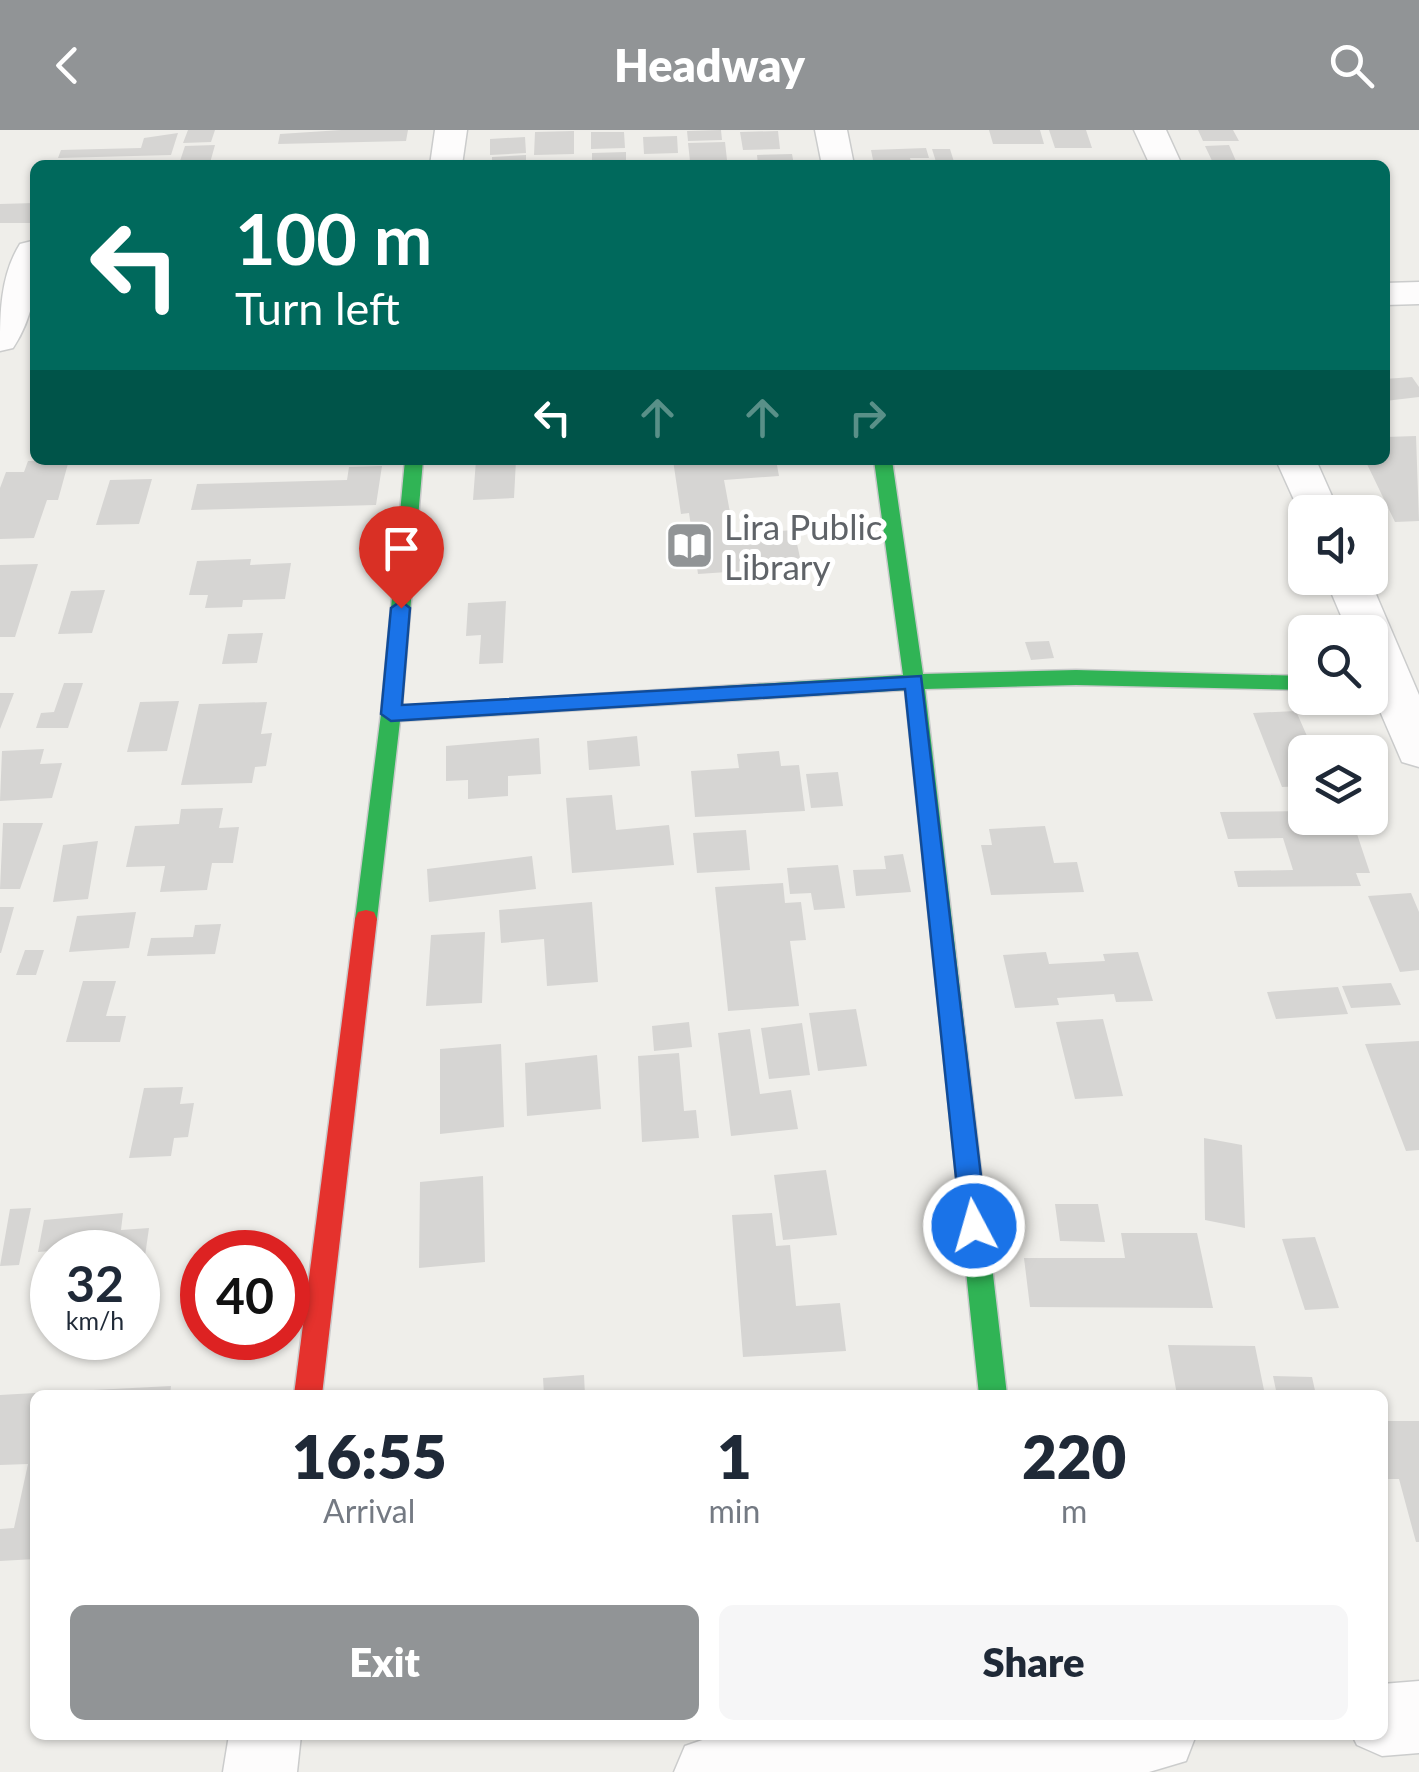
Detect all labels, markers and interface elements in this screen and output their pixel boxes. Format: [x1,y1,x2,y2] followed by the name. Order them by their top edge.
[40,38,95,93] icon: back
[614,38,805,92] text: Headway
[1324,38,1379,93] icon: search
[235,196,432,280] text: 100 m
[70,200,200,330] icon: left
[235,281,400,335] text: Turn left
[525,390,580,445] icon: left
[630,390,685,445] icon: ahead
[735,390,790,445] icon: ahead
[840,390,895,445] icon: right
[1288,495,1388,835] map controls
[1288,495,1388,595] button: sound
[724,505,883,587] place label: Lira Public Library
[359,506,444,609] pin
[663,520,715,572] library icon: Lira Public Library
[374,521,429,576] icon: arrive
[1288,615,1388,715] button: search
[1288,735,1388,835] button: layers
[922,1174,1026,1278] position arrow
[180,1230,310,1360] speed limit sign: 40
[66,1253,124,1313] text: 32
[66,1305,124,1335] text: km/h
[292,1420,447,1492] text: 16:55
[717,1420,752,1492] text: 1
[1022,1420,1126,1492] text: 220
[323,1491,415,1530] text: Arrival
[708,1491,760,1530] text: min
[1061,1491,1087,1530] text: m
[70,1605,699,1720] button: Exit
[719,1605,1348,1720] button: Share

